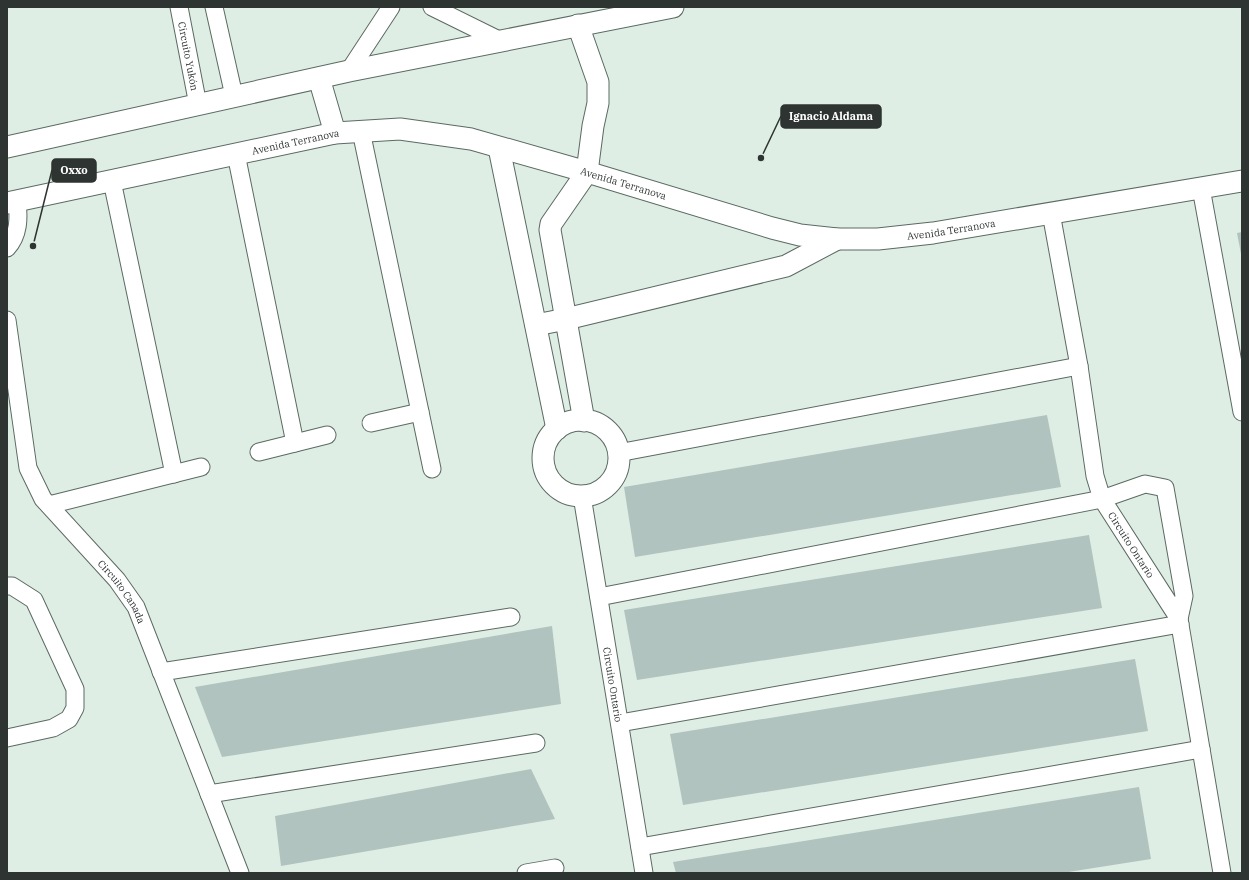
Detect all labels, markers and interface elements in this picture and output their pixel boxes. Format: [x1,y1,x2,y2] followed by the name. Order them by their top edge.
[175,21,201,92] street label: Circuito Yukón
[781,105,881,128] callout: Ignacio Aldama
[789,109,873,123] text: Ignacio Aldama
[251,127,340,158] street label: Avenida Terranova
[52,159,96,182] callout: Oxxo
[60,163,88,177] text: Oxxo
[579,164,668,203] street label: Avenida Terranova
[906,217,997,243] street label: Avenida Terranova
[1105,509,1157,581] street label: Circuito Ontario
[95,557,148,626] street label: Circuito Canada
[600,646,625,723] street label: Circuito Ontario

